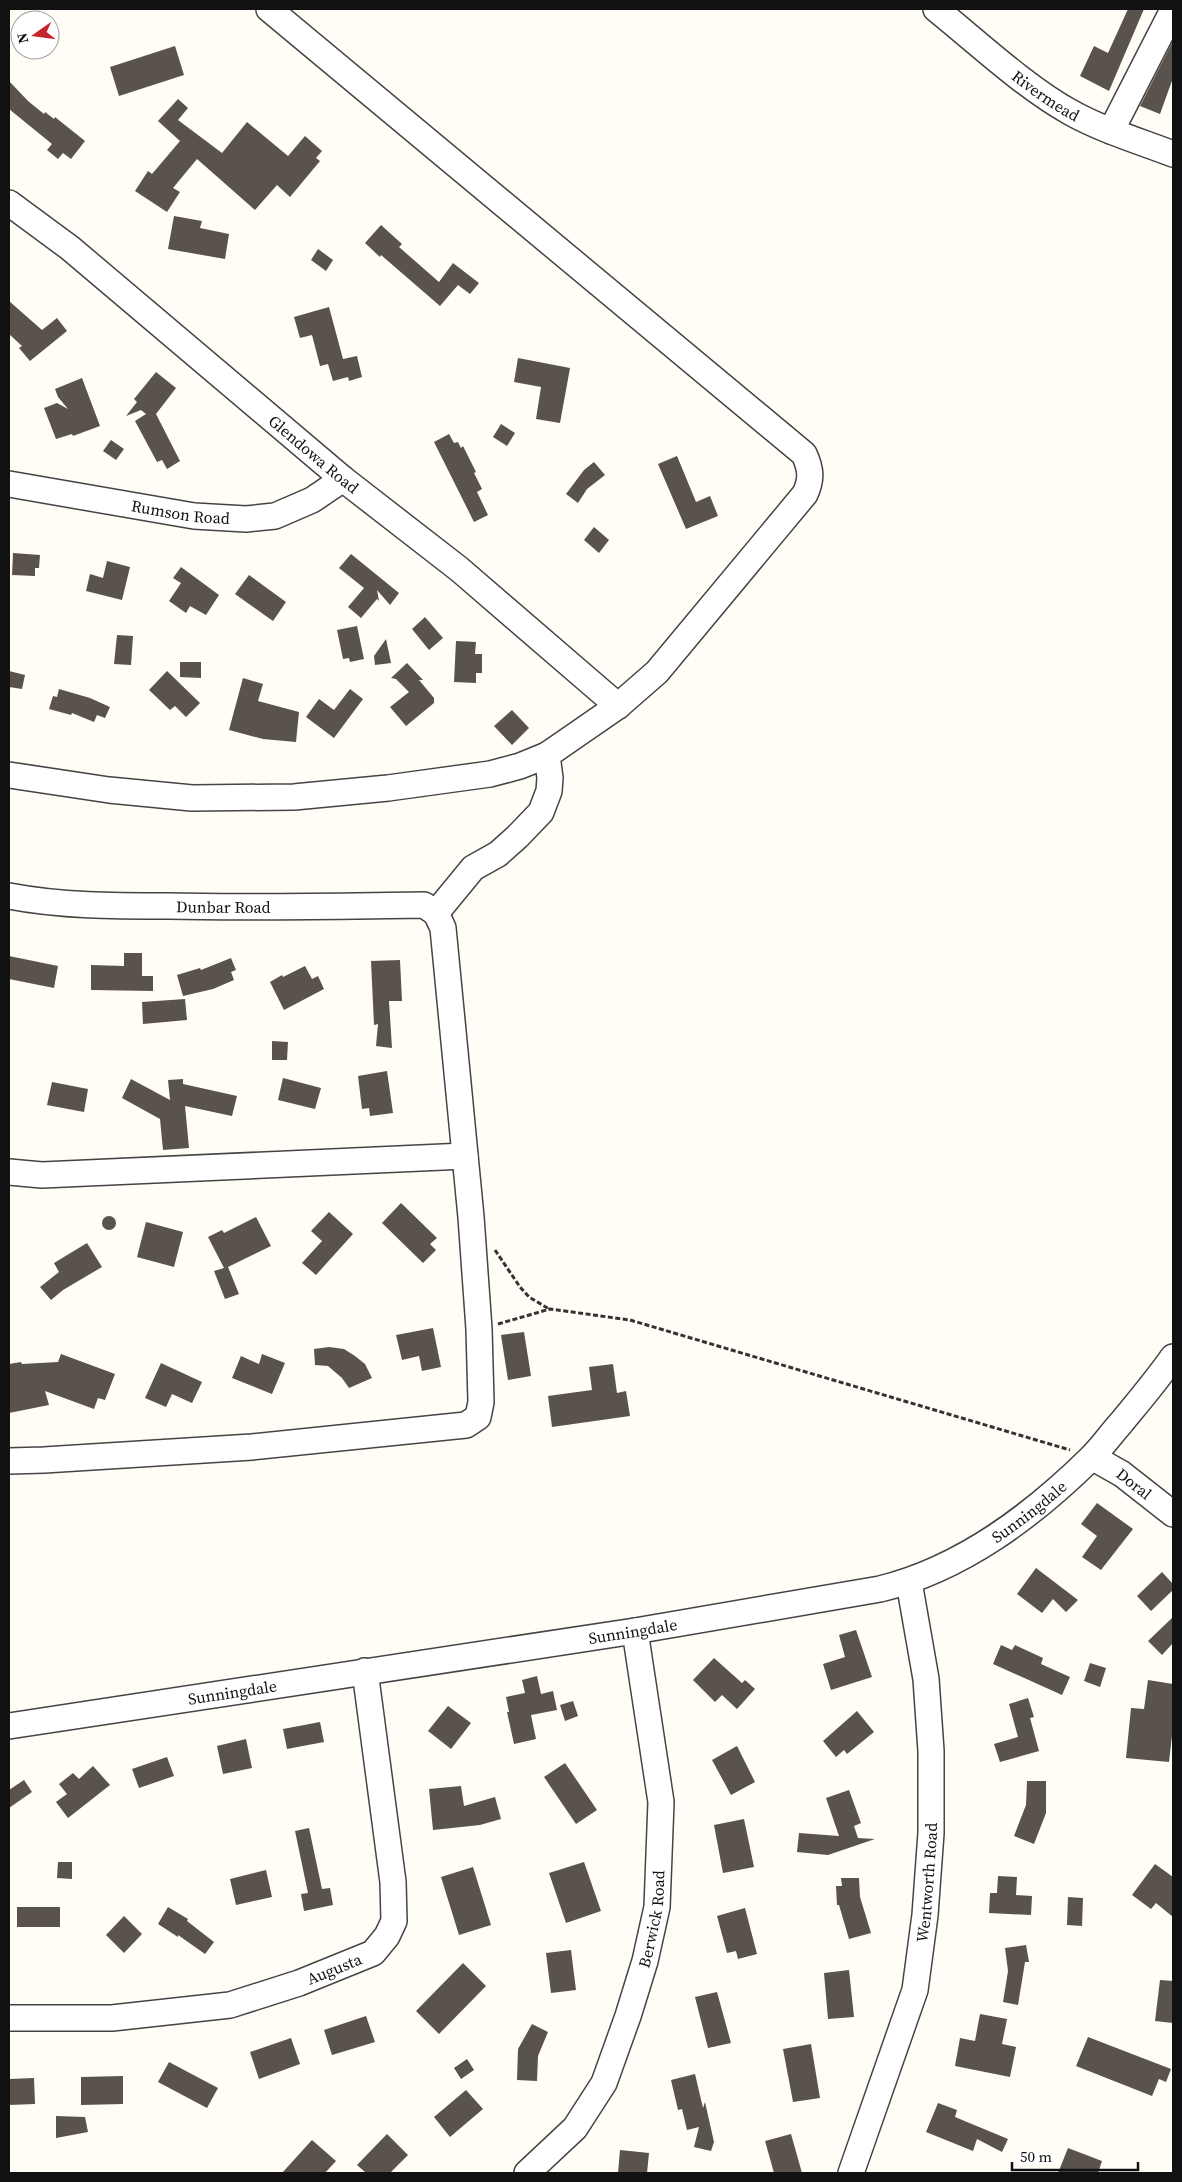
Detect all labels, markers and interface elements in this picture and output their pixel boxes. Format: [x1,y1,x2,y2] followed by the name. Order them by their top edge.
[10,10,60,60] north arrow
[11,31,33,46] text: N
[1007,65,1083,126] street label: Rivermead
[264,410,363,498] street label: Glendowa Road
[130,494,231,529] street label: Rumson Road
[176,895,271,918] street label: Dunbar Road
[1112,1463,1157,1505] street label: Doral
[987,1475,1071,1548] street label: Sunningdale
[587,1613,679,1649] street label: Sunningdale
[187,1675,278,1710] street label: Sunningdale
[910,1823,942,1944] street label: Wentworth Road
[633,1870,669,1970] street label: Berwick Road
[303,1947,366,1990] street label: Augusta
[1012,2140,1138,2172] scale bar
[1020,2146,1052,2167] text: 50 m

